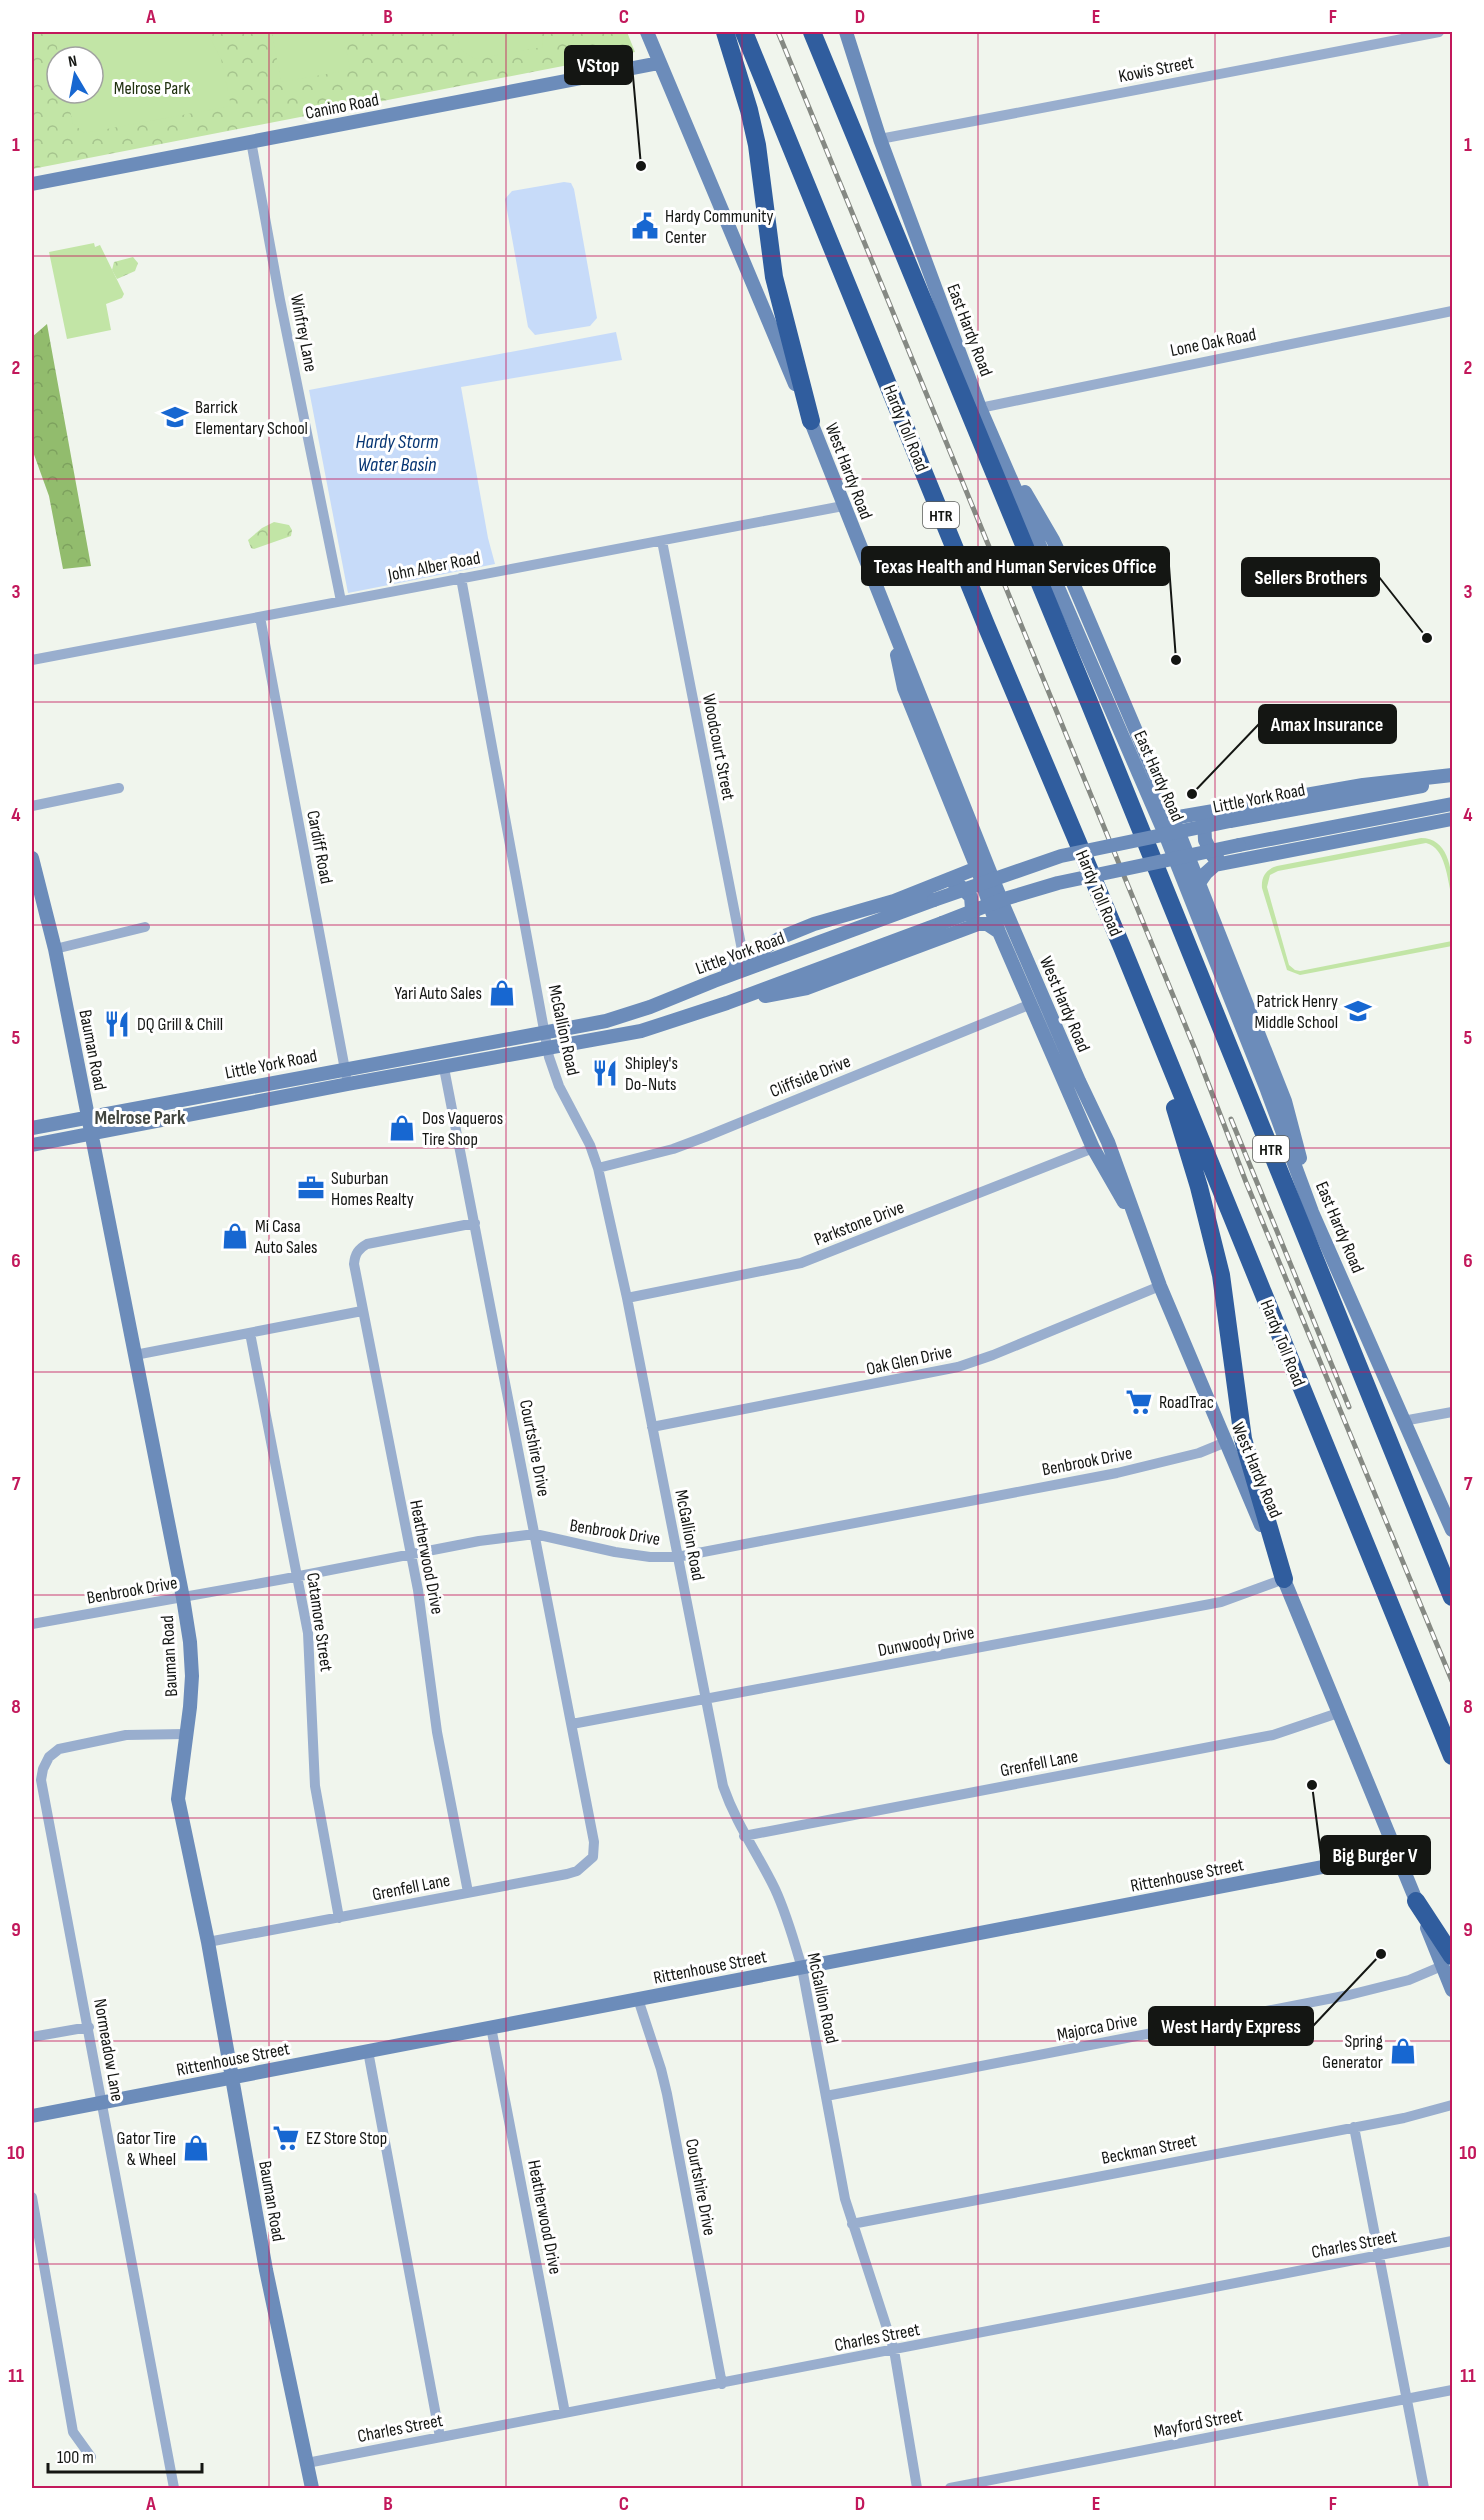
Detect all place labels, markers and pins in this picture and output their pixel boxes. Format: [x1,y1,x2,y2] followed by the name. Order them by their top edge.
[565,46,632,84] callout: VStop
[665,206,774,248] place label: Hardy Community Center
[630,211,660,241] public building icon: Hardy Community Center
[195,397,308,439] place label: Barrick Elementary School
[160,402,190,432] school or university icon: Barrick Elementary School
[862,547,1169,585] callout: Texas Health and Human Services Office
[1242,558,1379,596] callout: Sellers Brothers
[1259,705,1396,743] callout: Amax Insurance
[487,978,517,1008] shop icon: Yari Auto Sales
[394,983,482,1004] place label: Yari Auto Sales
[1255,991,1338,1033] place label: Patrick Henry Middle School
[1343,996,1373,1026] school or university icon: Patrick Henry Middle School
[102,1009,132,1039] restaurant icon: DQ Grill & Chill
[137,1014,223,1035] place label: DQ Grill & Chill
[625,1053,678,1095] place label: Shipley's Do-Nuts
[590,1058,620,1088] restaurant icon: Shipley's Do-Nuts
[422,1108,503,1150] place label: Dos Vaqueros Tire Shop
[387,1113,417,1143] shop icon: Dos Vaqueros Tire Shop
[331,1168,414,1210] place label: Suburban Homes Realty
[296,1173,326,1203] office icon: Suburban Homes Realty
[254,1216,318,1258] place label: Mi Casa Auto Sales
[220,1221,250,1251] shop icon: Mi Casa Auto Sales
[1124,1387,1154,1417] supermarket icon: RoadTrac
[1159,1392,1214,1413] place label: RoadTrac
[1321,1836,1430,1874] callout: Big Burger V
[1149,2007,1313,2045] callout: West Hardy Express
[1322,2031,1383,2073] place label: Spring Generator
[1388,2036,1418,2066] shop icon: Spring Generator
[271,2123,301,2153] supermarket icon: EZ Store Stop
[117,2128,176,2170] place label: Gator Tire & Wheel
[306,2128,387,2149] place label: EZ Store Stop
[181,2133,211,2163] shop icon: Gator Tire & Wheel

